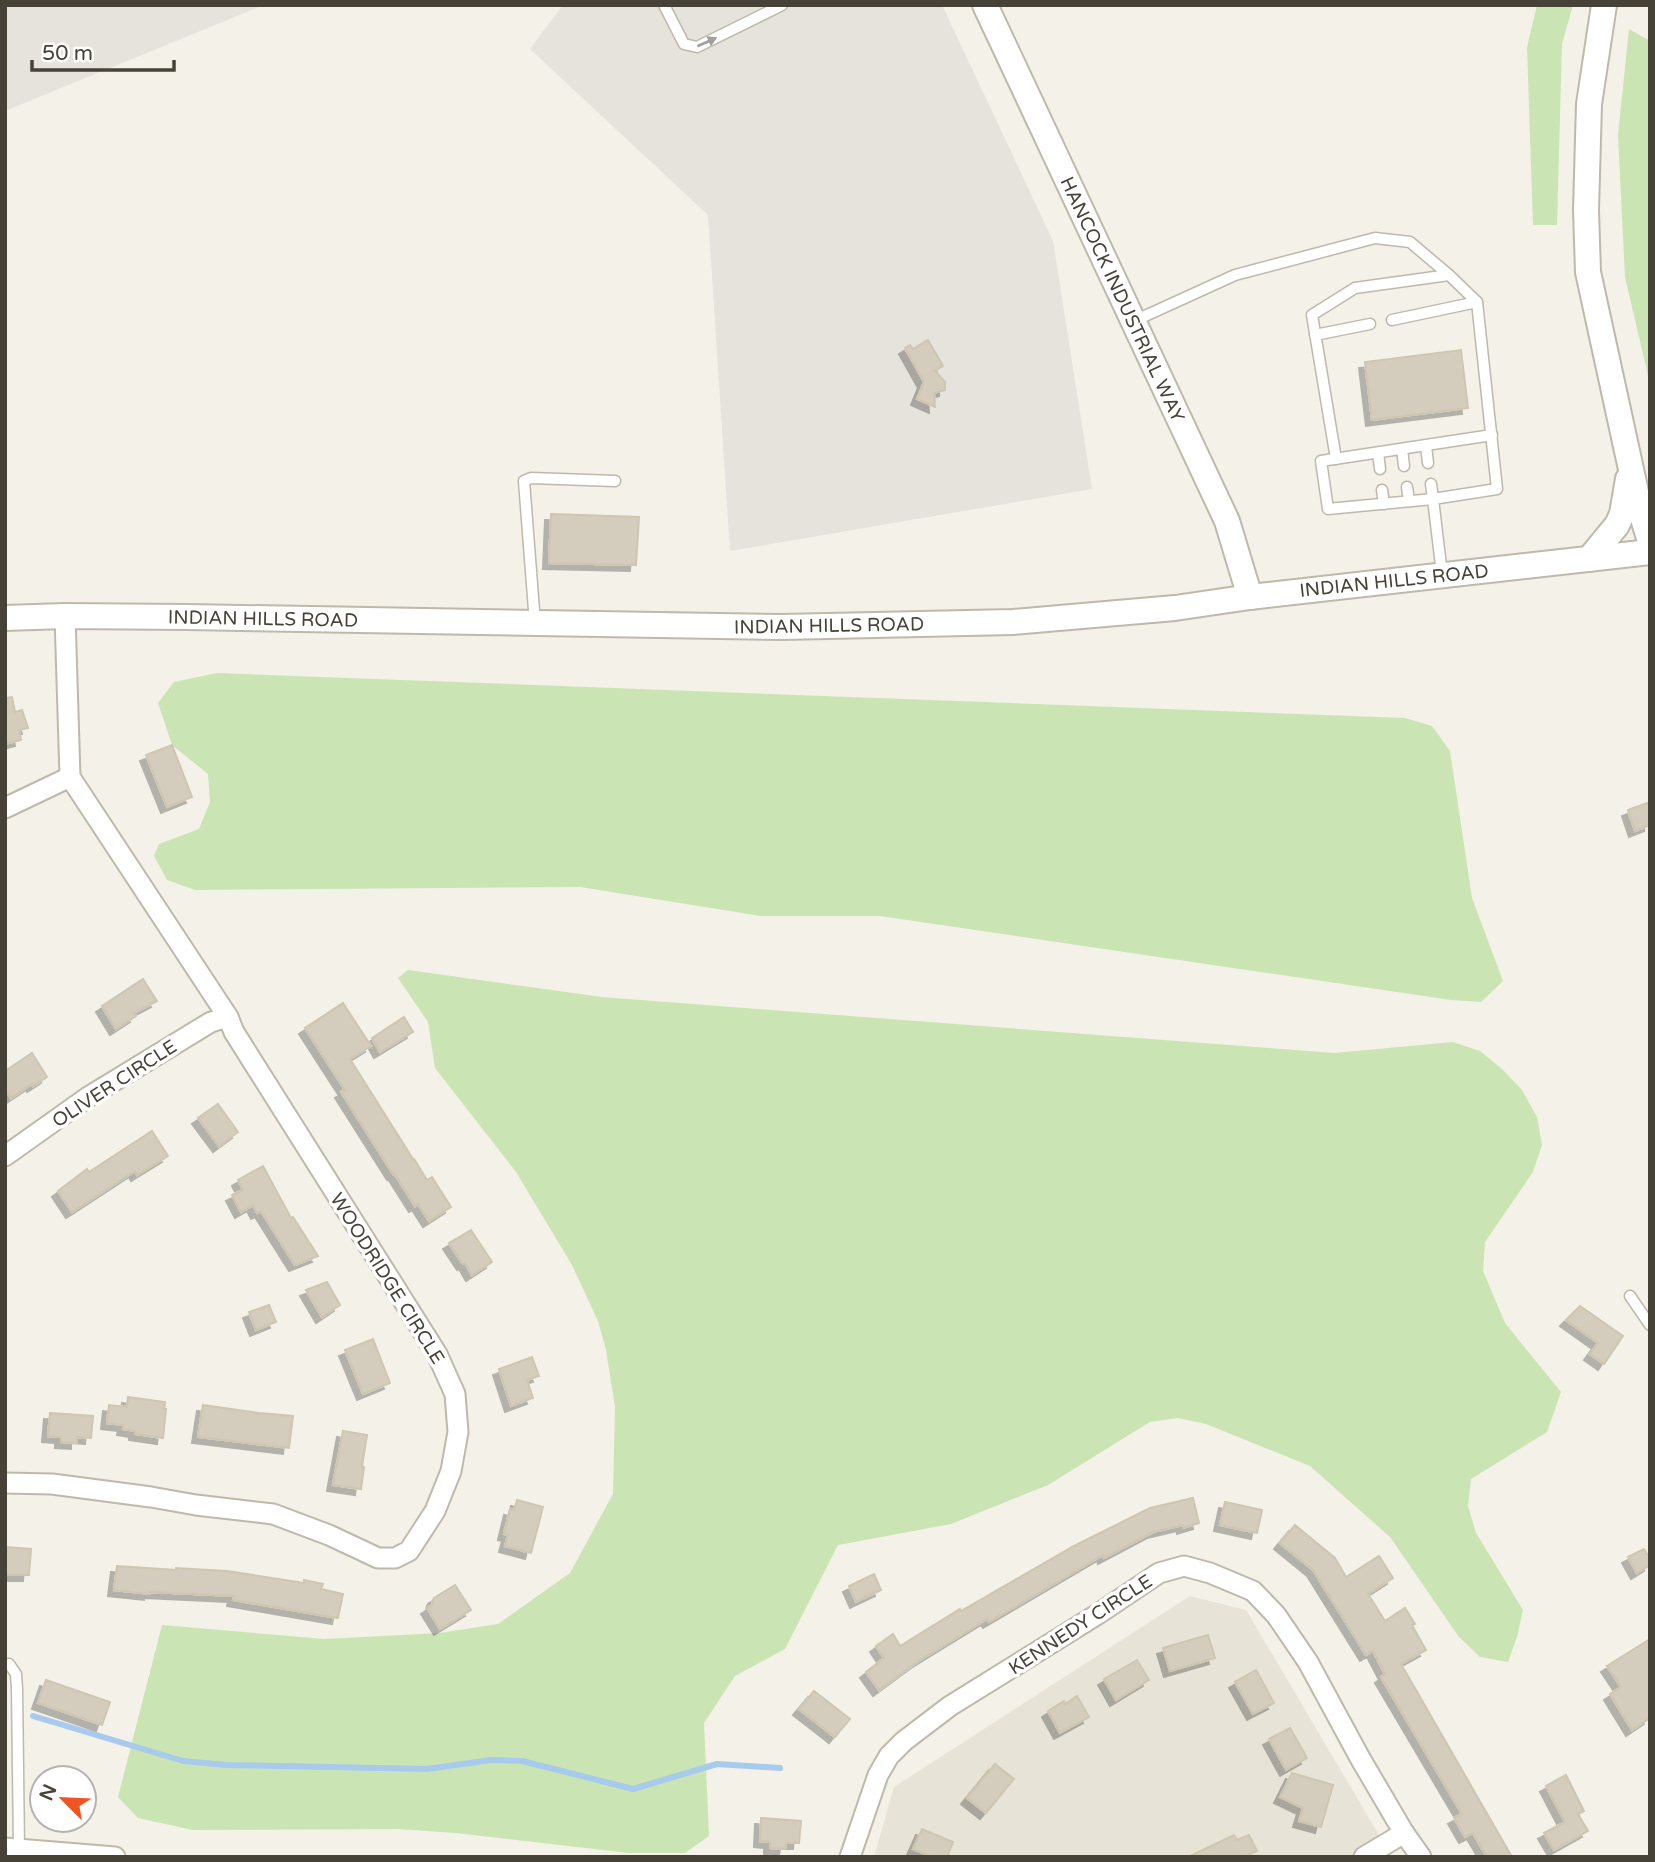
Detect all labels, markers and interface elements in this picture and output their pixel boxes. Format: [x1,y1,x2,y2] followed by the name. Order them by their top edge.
[32,28,173,72] scale bar
[697,36,717,48] one-way arrow
[42,41,93,66] text: 50 m
[1055,173,1189,426] street label: HANCOCK INDUSTRIAL WAY
[1298,560,1490,602] street label: INDIAN HILLS ROAD
[168,606,358,632] street label: INDIAN HILLS ROAD
[734,613,924,639] street label: INDIAN HILLS ROAD
[48,1035,181,1132] street label: OLIVER CIRCLE
[326,1189,449,1368] street label: WOODRIDGE CIRCLE
[1005,1570,1156,1679] street label: KENNEDY CIRCLE
[28,1764,98,1834] north arrow
[35,1781,62,1804] text: N

